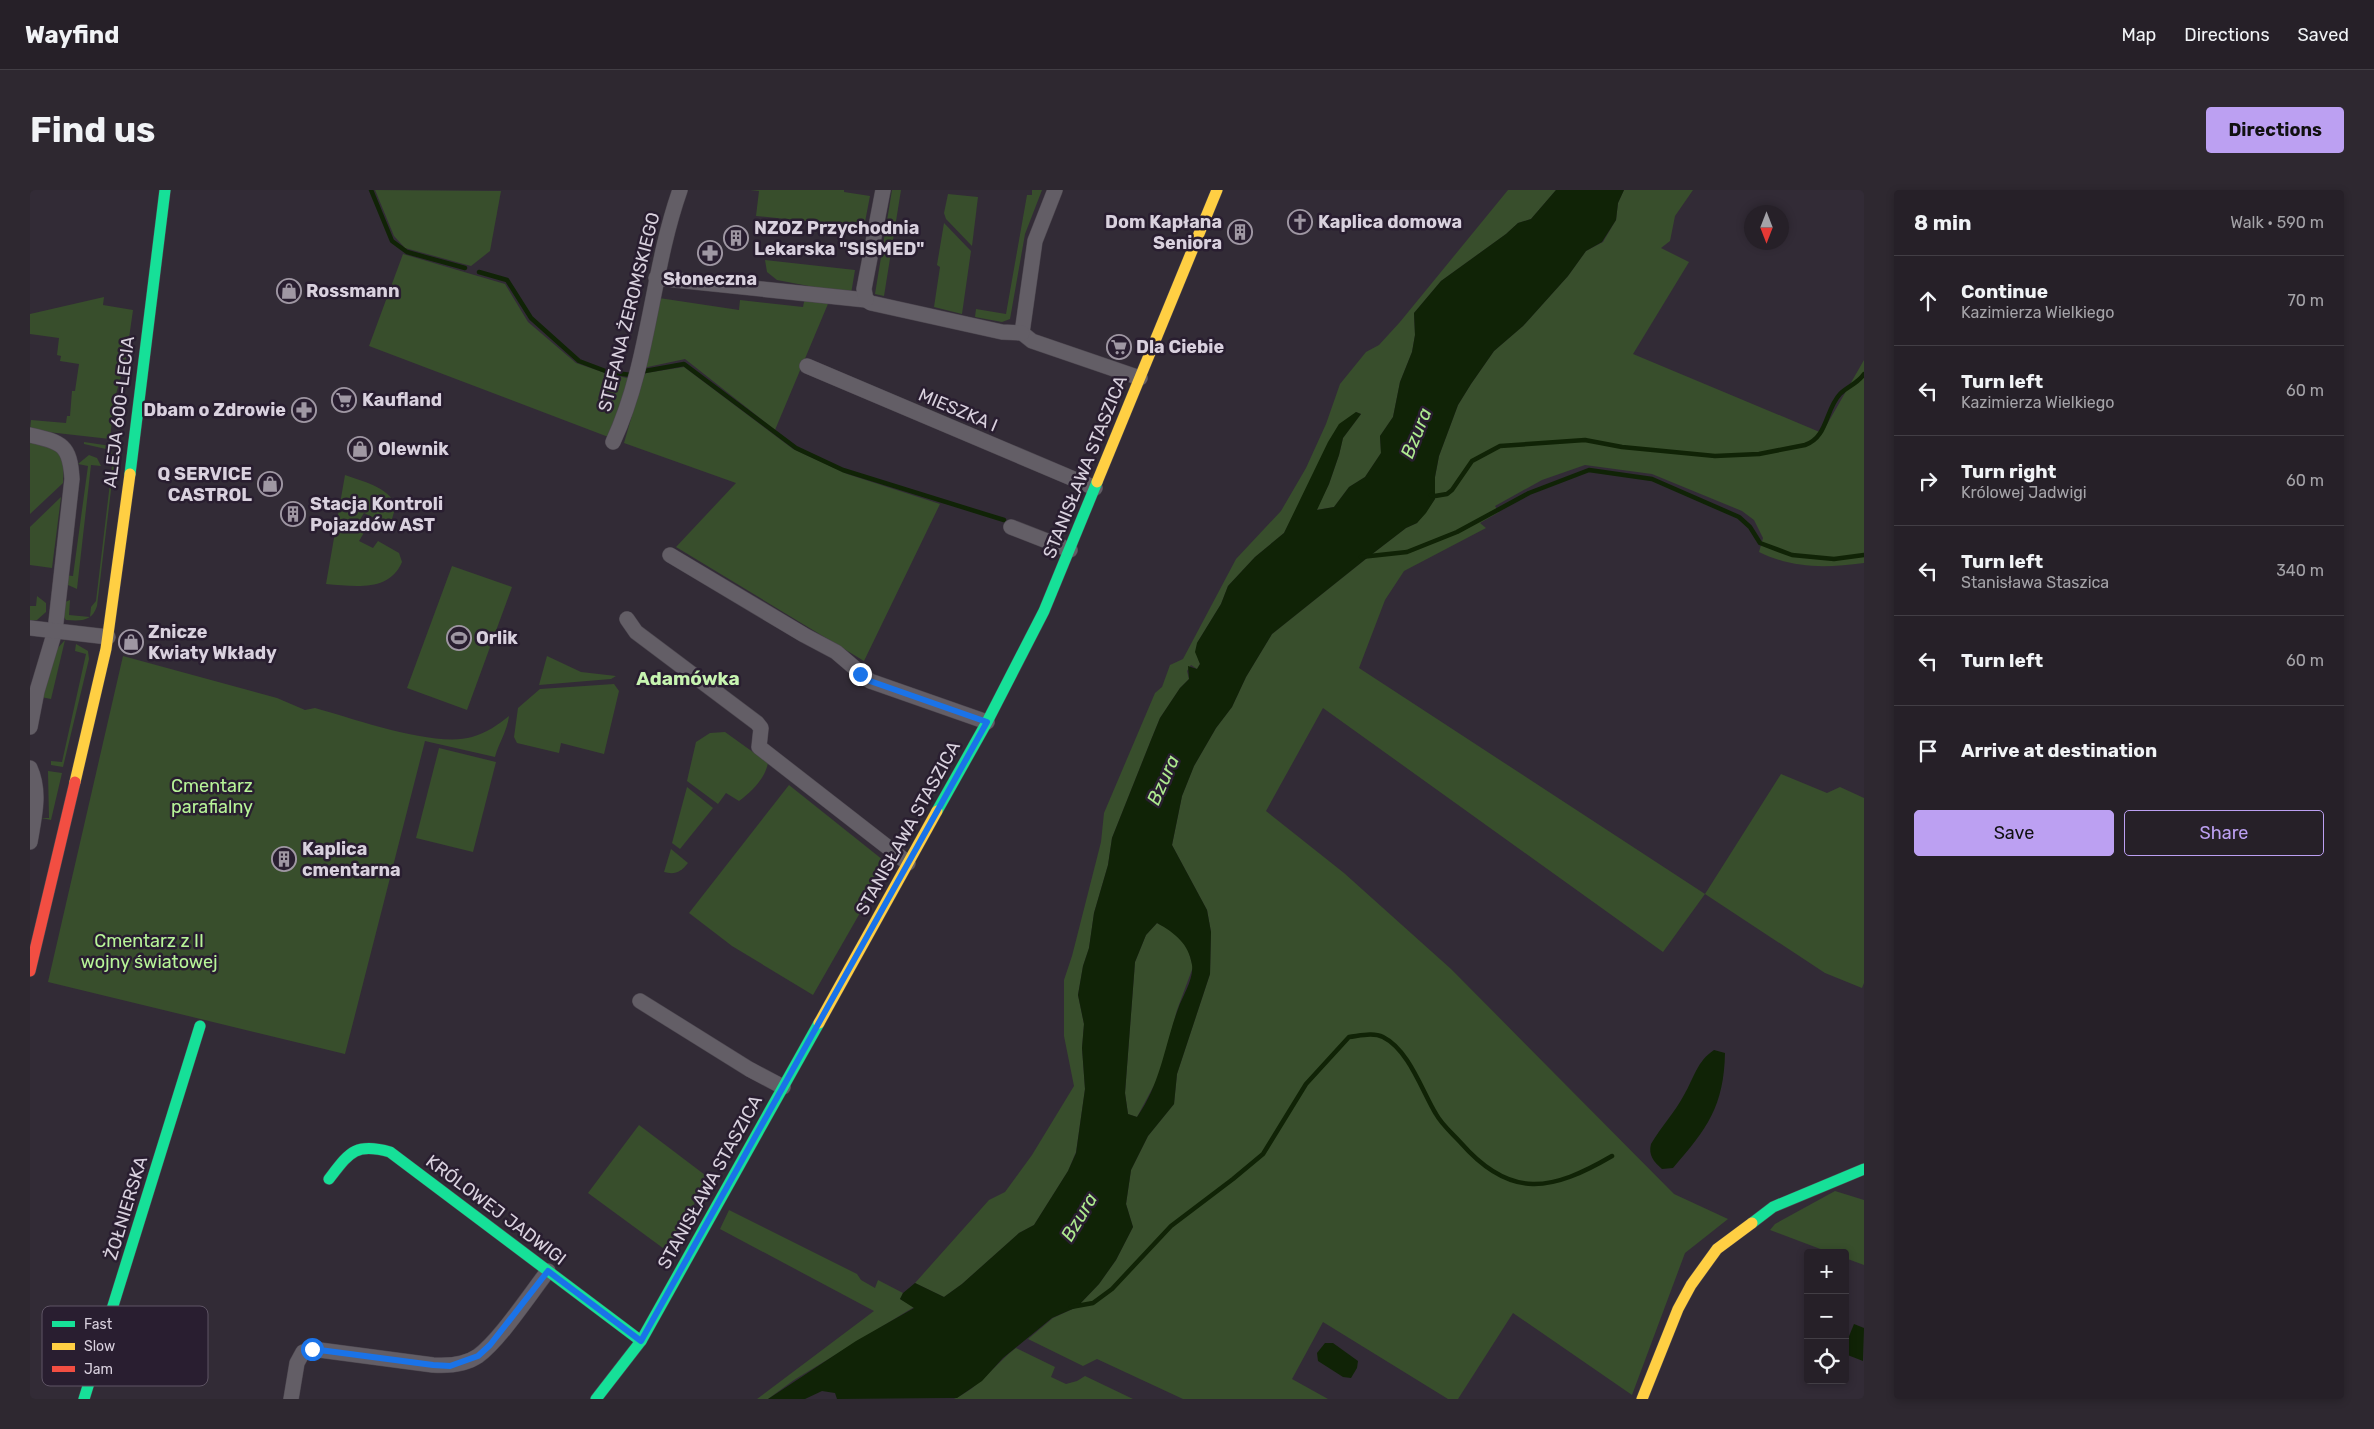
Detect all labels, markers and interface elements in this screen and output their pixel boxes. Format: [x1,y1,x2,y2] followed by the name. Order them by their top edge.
[25,21,119,49] text: Wayfind
[2121,24,2156,46] text: Map
[2184,24,2270,46] text: Directions
[2298,24,2349,46] text: Saved
[2206,107,2344,153] button: Directions
[30,109,155,151] text: Find us
[1744,205,1789,250] north arrow
[1287,209,1313,235] church icon: Kaplica domowa
[594,210,664,414] street label: STEFANA ŻEROMSKIEGO
[1914,210,1971,235] text: 8 min
[1105,211,1222,254] place label: Dom Kapłana Seniora
[1318,211,1462,233] place label: Kaplica domowa
[2230,213,2324,232] text: Walk · 590 m
[754,217,925,260] place label: NZOZ Przychodnia Lekarska "SISMED"
[1227,219,1253,245] building icon: Dom Kapłana Seniora
[723,225,749,251] building icon: NZOZ Przychodnia Lekarska "SISMED"
[697,240,723,266] pharmacy icon: Słoneczna
[663,268,757,290] place label: Słoneczna
[276,278,302,304] shop icon: Rossmann
[306,280,399,302] place label: Rossmann
[1961,280,2048,303] text: Continue
[1914,287,1942,315] icon: ahead
[2287,291,2324,310] text: 70 m
[1961,303,2114,322] text: Kazimierza Wielkiego
[1106,334,1132,360] supermarket icon: Dla Ciebie
[99,335,139,489] street label: ALEJA 600-LECIA
[1136,336,1224,358] place label: Dla Ciebie
[1961,370,2043,393] text: Turn left
[1038,372,1132,562] street label: STANISŁAWA STASZICA
[1914,377,1942,405] icon: left
[2286,381,2324,400] text: 60 m
[915,383,1001,437] street label: MIESZKA I
[331,387,357,413] supermarket icon: Kaufland
[362,389,442,411] place label: Kaufland
[1961,393,2114,412] text: Kazimierza Wielkiego
[291,397,317,423] pharmacy icon: Dbam o Zdrowie
[143,399,286,421] place label: Dbam o Zdrowie
[1396,404,1436,462] water label: Bzura
[347,436,373,462] shop icon: Olewnik
[378,438,449,460] place label: Olewnik
[1961,460,2056,483] text: Turn right
[157,463,252,506] place label: Q SERVICE CASTROL
[1914,467,1942,495] icon: right
[257,471,283,497] shop icon: Q SERVICE CASTROL
[2286,471,2324,490] text: 60 m
[1961,483,2087,502] text: Królowej Jadwigi
[310,493,443,536] place label: Stacja Kontroli Pojazdów AST
[280,501,306,527] building icon: Stacja Kontroli Pojazdów AST
[1961,550,2043,573] text: Turn left
[1914,557,1942,585] icon: left
[2276,561,2324,580] text: 340 m
[1961,573,2109,592] text: Stanisława Staszica
[148,621,277,664] place label: Znicze Kwiaty Wkłady
[446,625,472,651] sports icon: Orlik
[476,627,518,649] place label: Orlik
[118,629,144,655] shop icon: Znicze Kwiaty Wkłady
[1914,647,1942,675] icon: left
[1961,649,2043,672] text: Turn left
[2286,651,2324,670] text: 60 m
[849,663,872,686] route end
[636,667,740,690] district label: Adamówka
[851,737,965,919] street label: STANISŁAWA STASZICA
[1914,737,1942,765] icon: arrive
[1961,739,2157,762] text: Arrive at destination
[1142,751,1184,809] water label: Bzura
[171,775,253,818] park label: Cmentarz parafialny
[1914,810,2114,856] button: Save
[2124,810,2324,856] button: Share
[302,838,401,881] place label: Kaplica cmentarna
[271,846,297,872] building icon: Kaplica cmentarna
[80,930,218,973] park label: Cmentarz z II wojny światowej
[653,1091,767,1273] street label: STANISŁAWA STASZICA
[422,1150,570,1270] street label: KRÓLOWEJ JADWIGI
[100,1153,152,1263] street label: ŻOŁNIERSKA
[1056,1189,1102,1245] water label: Bzura
[1804,1249,1849,1384] map controls
[1804,1249,1849,1294] button: +
[1804,1294,1849,1339] button: −
[42,1306,208,1386] legend
[84,1316,113,1333] text: Fast
[84,1338,115,1355] text: Slow
[301,1338,324,1361] route start
[1804,1339,1849,1384] button: locate
[84,1361,113,1378] text: Jam

